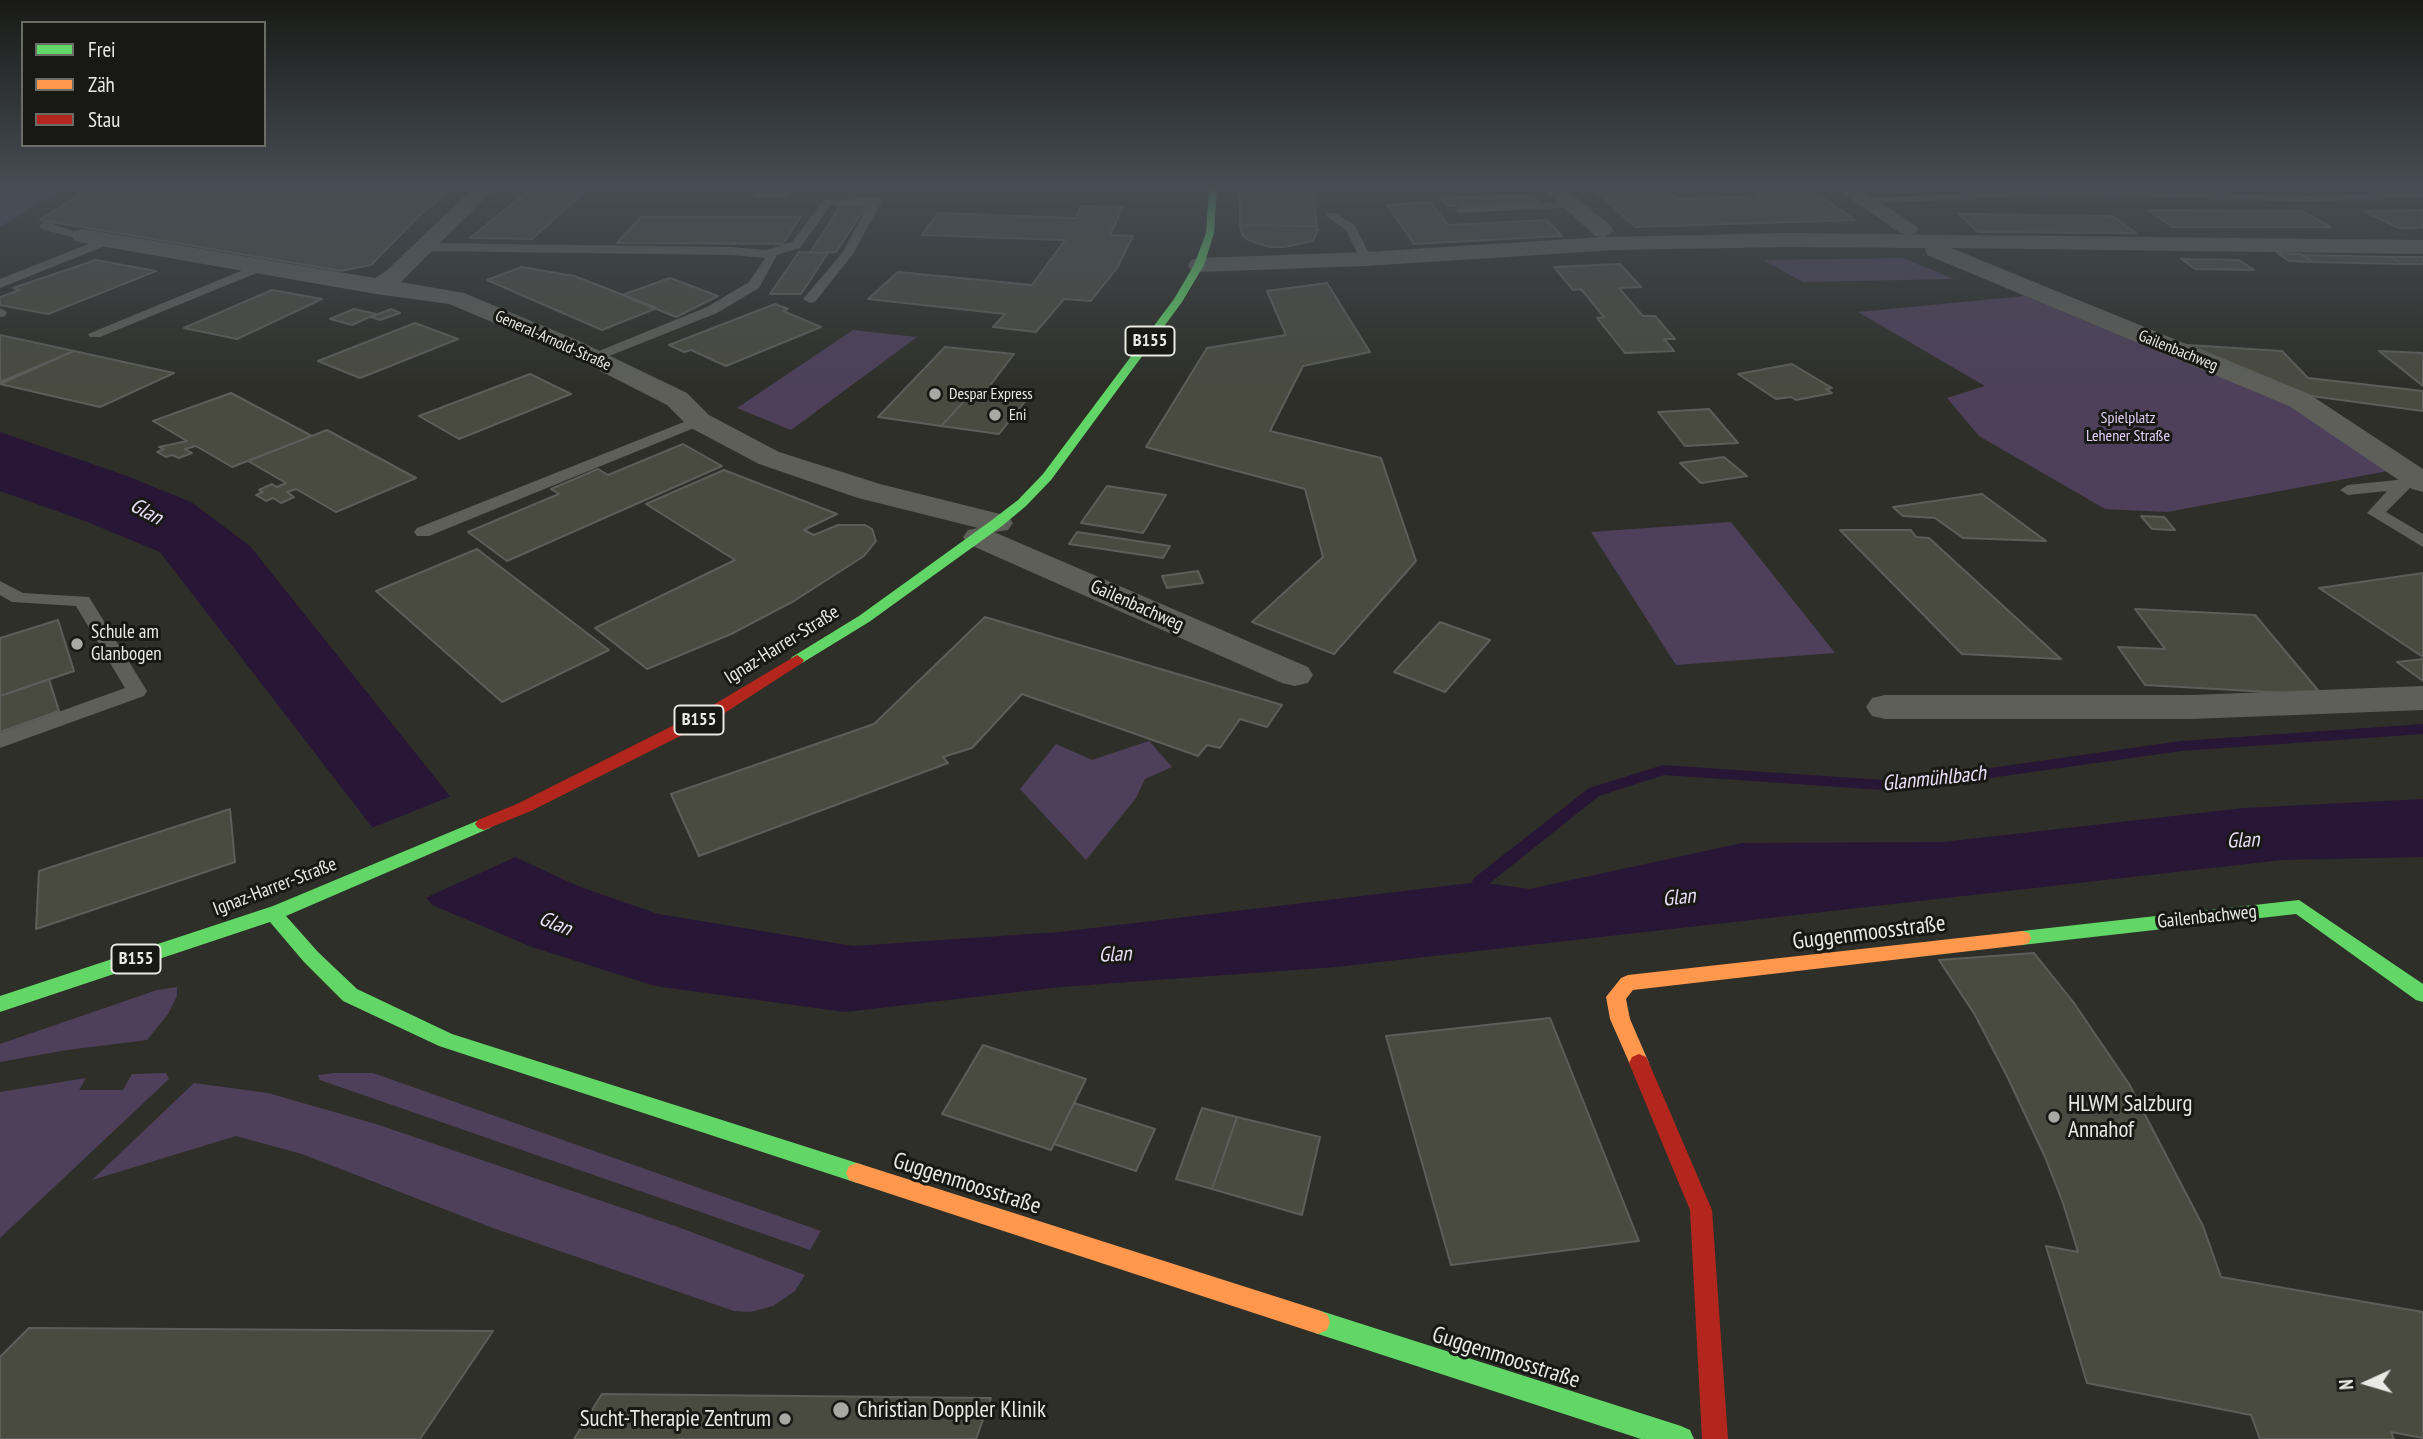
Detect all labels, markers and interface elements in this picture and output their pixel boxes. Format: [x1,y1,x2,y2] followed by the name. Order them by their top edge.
[21,21,266,147] legend
[88,36,116,63] text: Frei
[88,71,115,98] text: Zäh
[88,106,120,133] text: Stau
[492,307,614,375] street label: General-Arnold-Straße
[1126,326,1174,356] road number: B155
[2136,326,2220,376] street label: Gailenbachweg
[949,384,1033,404] place label: Despar Express
[927,386,943,402] marker: Despar Express
[1009,405,1026,425] place label: Eni
[987,407,1003,423] marker: Eni
[2086,408,2170,446] park label: Spielplatz Lehener Straße
[126,493,166,531] water label: Glan
[1087,575,1187,637] street label: Gailenbachweg
[721,601,843,689] street label: Ignaz-Harrer-Straße
[91,622,162,666] place label: Schule am Glanbogen
[69,636,85,652] marker: Schule am Glanbogen
[674,706,724,734] road number: B155
[1881,761,1987,797] water label: Glanmühlbach
[2226,828,2260,854] water label: Glan
[210,853,340,921] street label: Ignaz-Harrer-Straße
[1661,884,1697,912] water label: Glan
[2156,900,2258,934] street label: Gailenbachweg
[535,906,575,942] water label: Glan
[1791,910,1947,956] street label: Guggenmoosstraße
[1098,942,1132,968] water label: Glan
[111,944,160,974] road number: B155
[2068,1090,2192,1144] place label: HLWM Salzburg Annahof
[2046,1109,2062,1125] marker: HLWM Salzburg Annahof
[890,1147,1044,1221] street label: Guggenmoosstraße
[1429,1321,1583,1395] street label: Guggenmoosstraße
[2332,1348,2402,1418] north arrow
[2334,1379,2358,1390] text: N
[857,1396,1046,1424] place label: Christian Doppler Klinik
[831,1400,851,1420] marker: Christian Doppler Klinik
[580,1405,771,1433] place label: Sucht-Therapie Zentrum
[777,1411,793,1427] marker: Sucht-Therapie Zentrum

